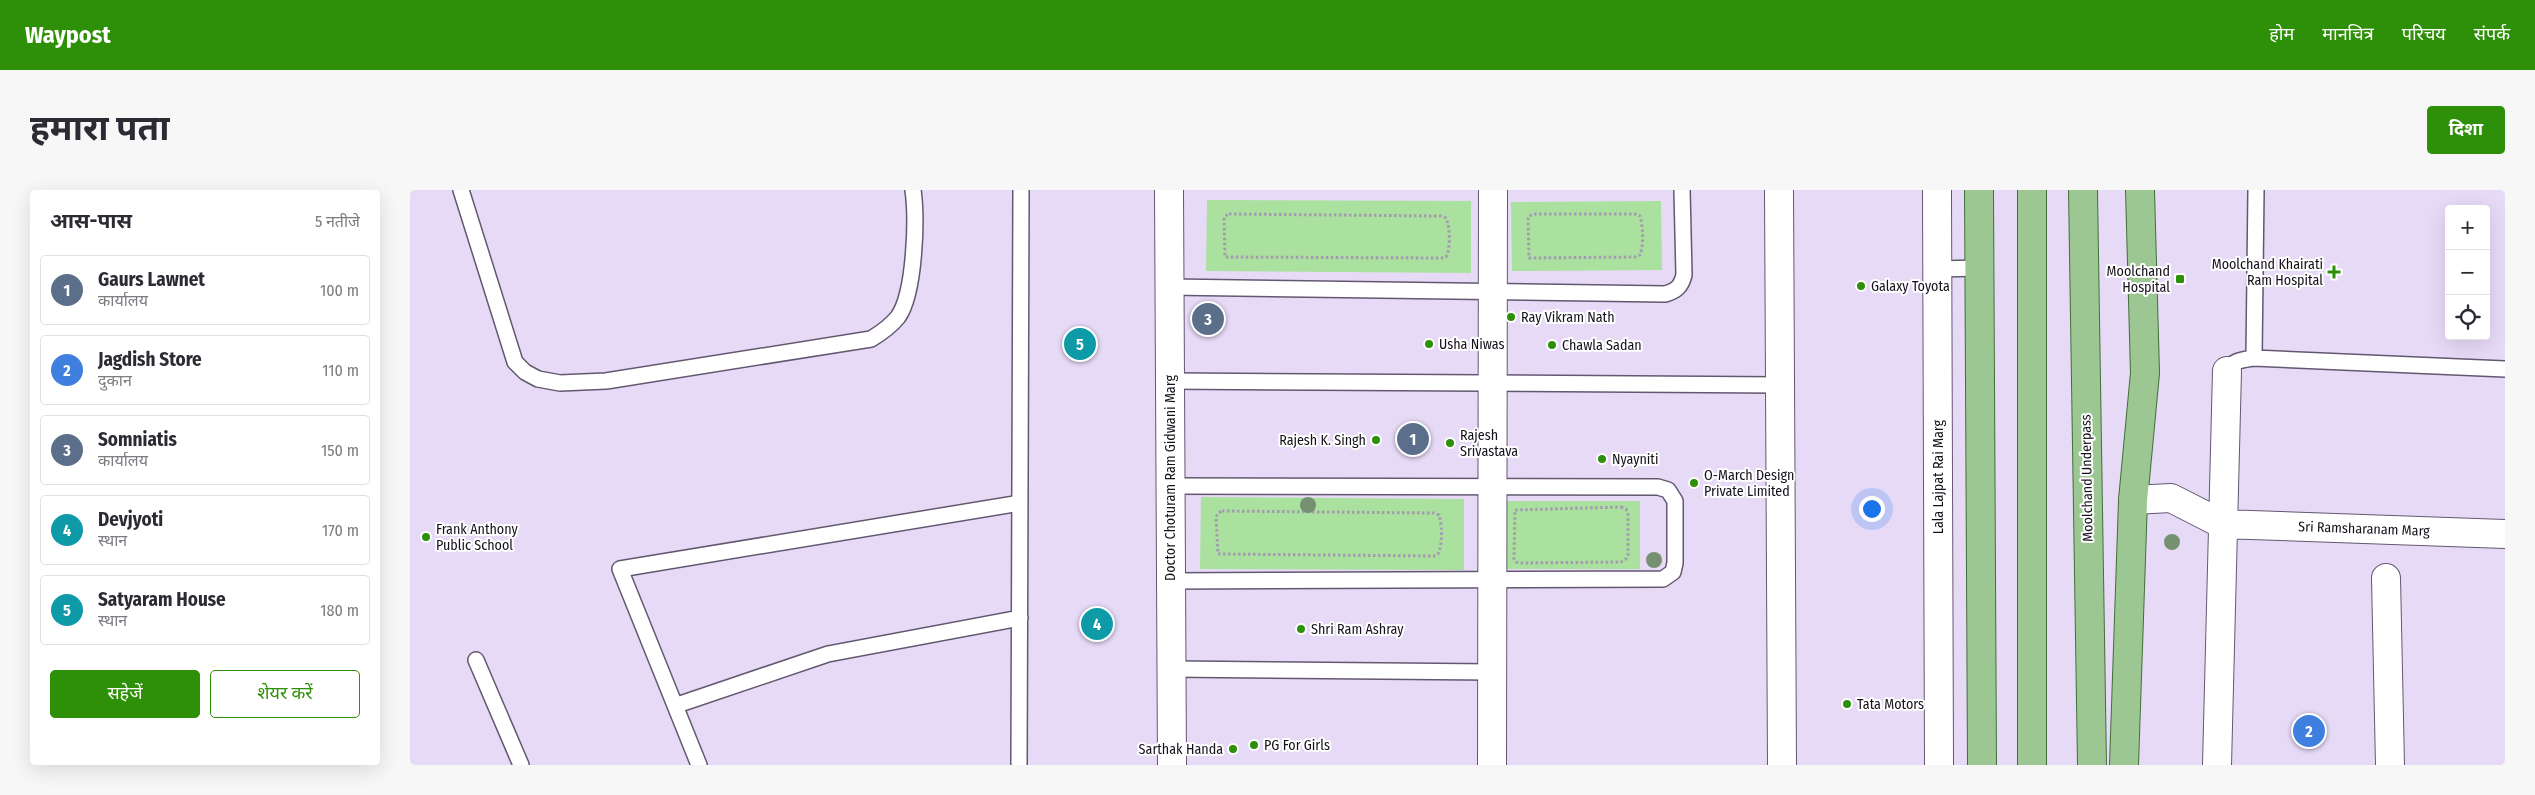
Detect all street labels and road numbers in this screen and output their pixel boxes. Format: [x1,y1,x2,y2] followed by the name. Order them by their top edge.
[1162,375,1179,581] street label: Doctor Choturam Ram Gidwani Marg
[2077,414,2097,542] street label: Moolchand Underpass
[1930,419,1947,534] street label: Lala Lajpat Rai Marg
[2298,518,2431,540] street label: Sri Ramsharanam Marg

